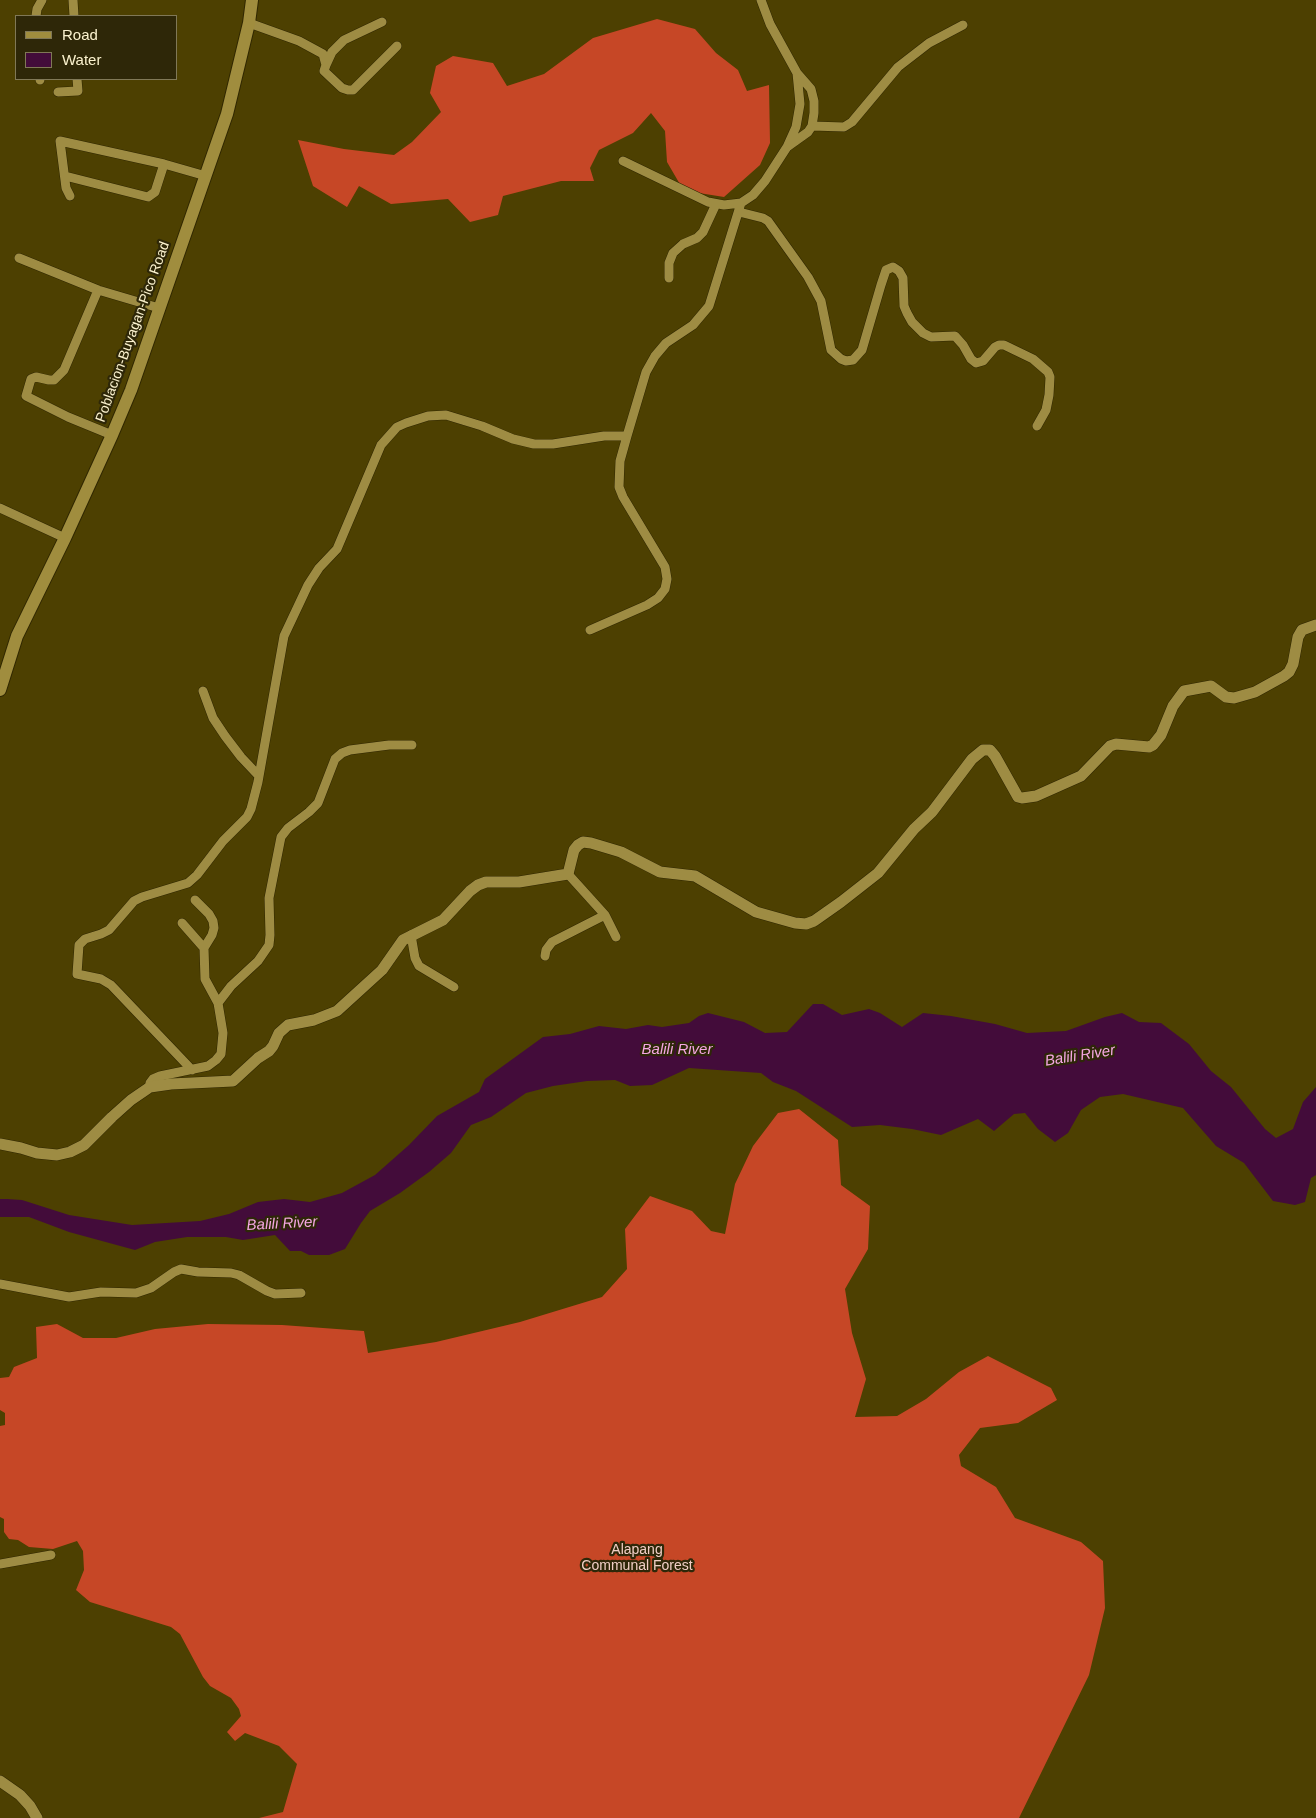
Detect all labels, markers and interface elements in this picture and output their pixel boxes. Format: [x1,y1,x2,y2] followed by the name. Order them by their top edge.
[15,15,178,80] legend
[62,26,98,43] text: Road
[62,51,101,68] text: Water
[92,240,174,424] street label: Poblacion-Buyagan-Pico Road
[642,1041,712,1059] water label: Balili River
[1044,1042,1116,1070] water label: Balili River
[246,1213,318,1235] water label: Balili River
[581,1542,693,1574] park label: Alapang Communal Forest

